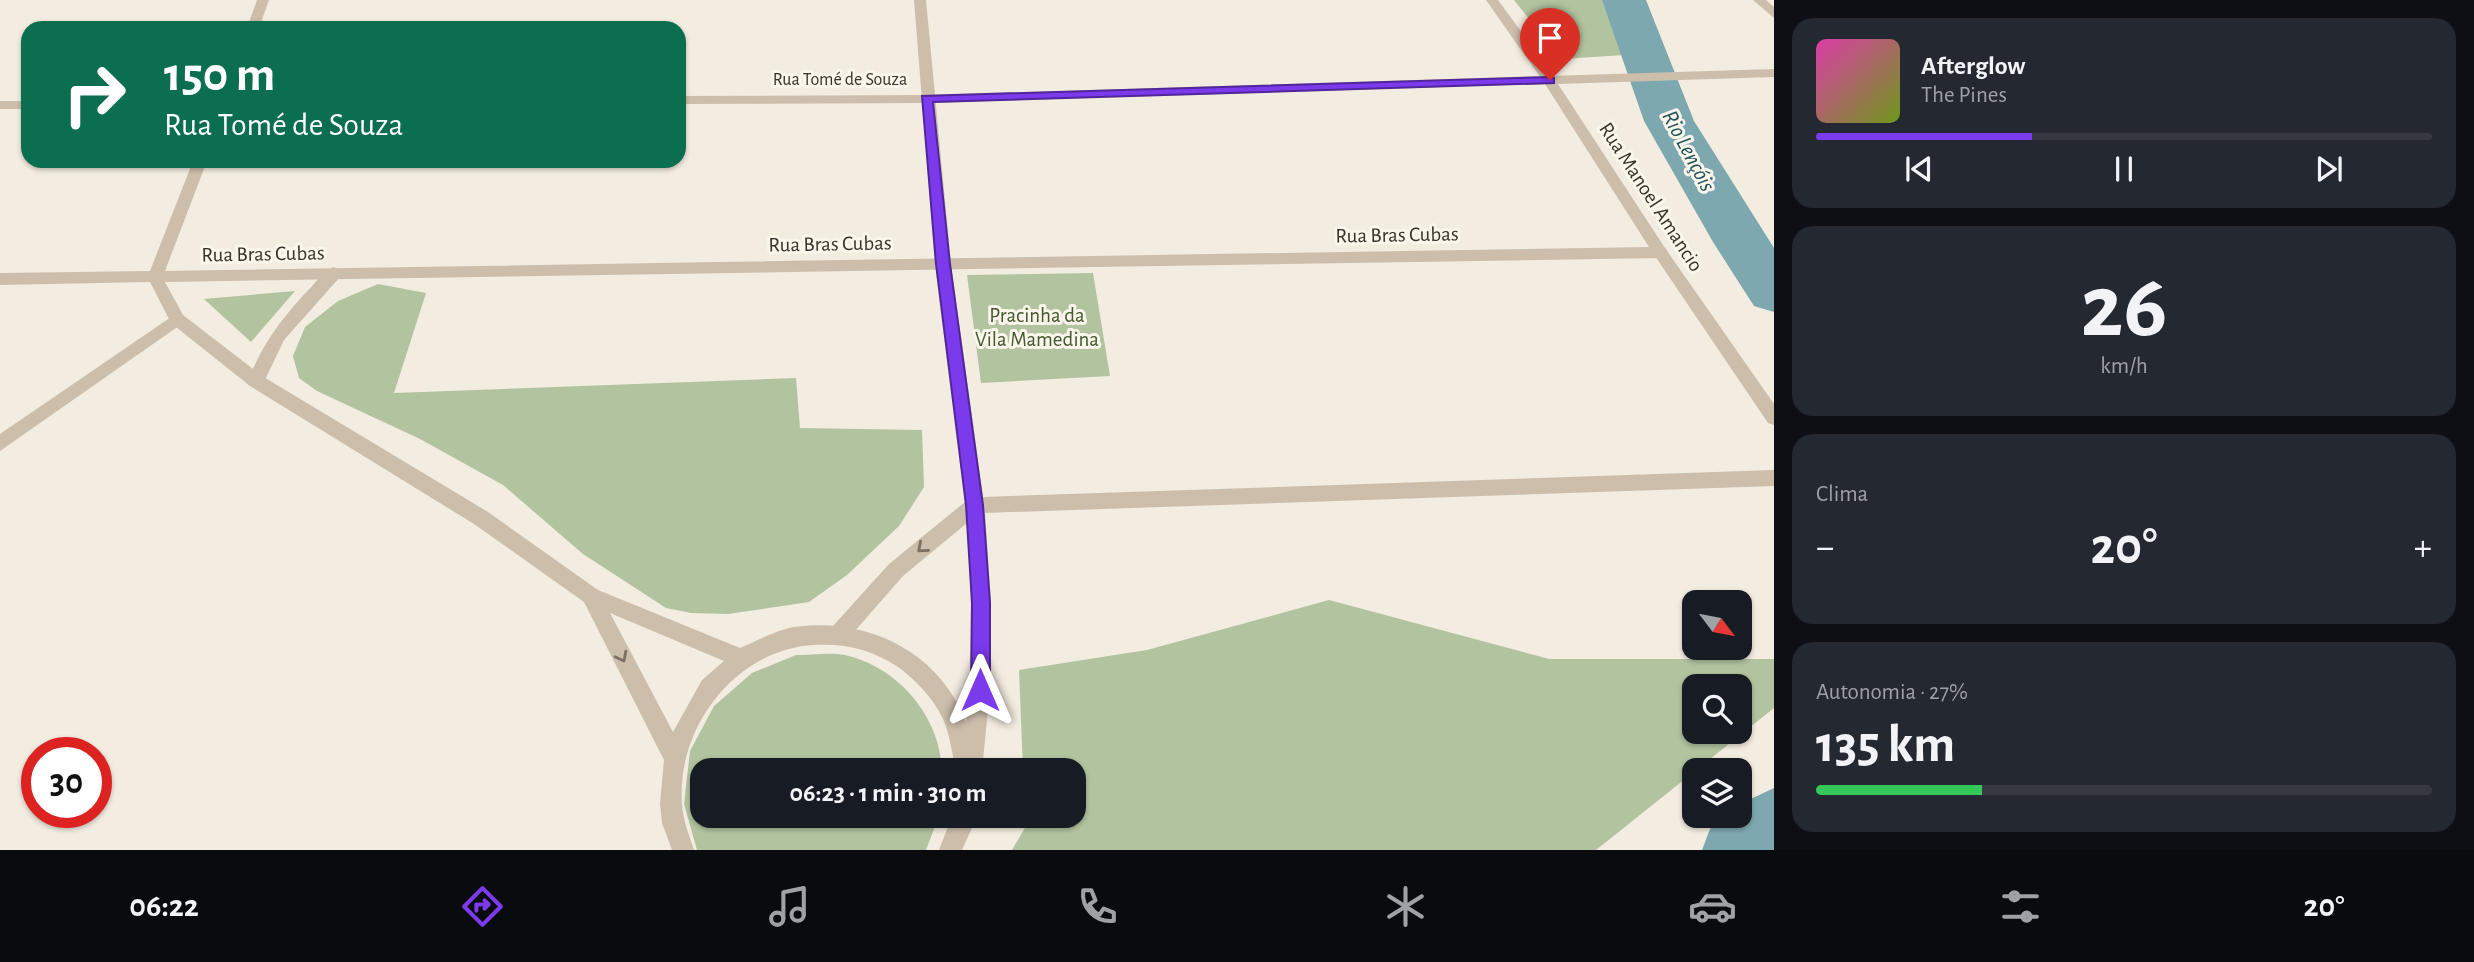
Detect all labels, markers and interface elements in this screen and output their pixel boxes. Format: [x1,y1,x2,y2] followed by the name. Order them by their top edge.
[1520,8,1580,80] pin
[1531,19,1569,57] icon: arrive
[49,49,140,140] icon: right
[164,51,275,100] text: 150 m
[1921,53,2025,79] text: Afterglow
[773,71,907,89] street label: Rua Tomé de Souza
[1921,84,2007,107] text: The Pines
[1657,107,1719,195] water label: Rio Lençóis
[164,109,403,141] text: Rua Tomé de Souza
[1595,119,1707,275] street label: Rua Manoel Amancio
[1900,150,1938,188] icon: previous
[2105,150,2143,188] icon: pause
[2310,150,2348,188] icon: next
[1335,223,1459,247] street label: Rua Bras Cubas
[768,232,892,256] street label: Rua Bras Cubas
[201,242,325,266] street label: Rua Bras Cubas
[2081,262,2167,353] text: 26
[975,305,1099,350] park label: Pracinha da Vila Mamedina
[2100,355,2148,378] text: km/h
[1816,483,1868,506] text: Clima
[2091,521,2157,573] text: 20°
[1816,529,1834,567] text: −
[2414,529,2432,567] text: +
[917,540,930,552] one-way arrow
[1682,590,1752,660] north arrow
[1682,590,1752,828] map controls
[613,650,627,662] one-way arrow
[943,653,1017,727] position arrow
[1682,674,1752,744] button: search
[1816,681,1968,704] text: Autonomia · 27%
[1816,719,1955,771] text: 135 km
[21,737,112,828] speed limit sign: 30
[1682,758,1752,828] button: layers
[790,780,986,806] text: 06:23 · 1 min · 310 m
[458,882,507,931] icon: directions
[765,882,814,931] icon: music
[1073,882,1122,931] icon: phone
[1381,882,1430,931] icon: climate
[1688,882,1737,931] icon: car
[1996,882,2045,931] icon: filters
[129,890,199,922] text: 06:22
[2304,890,2345,922] text: 20°

